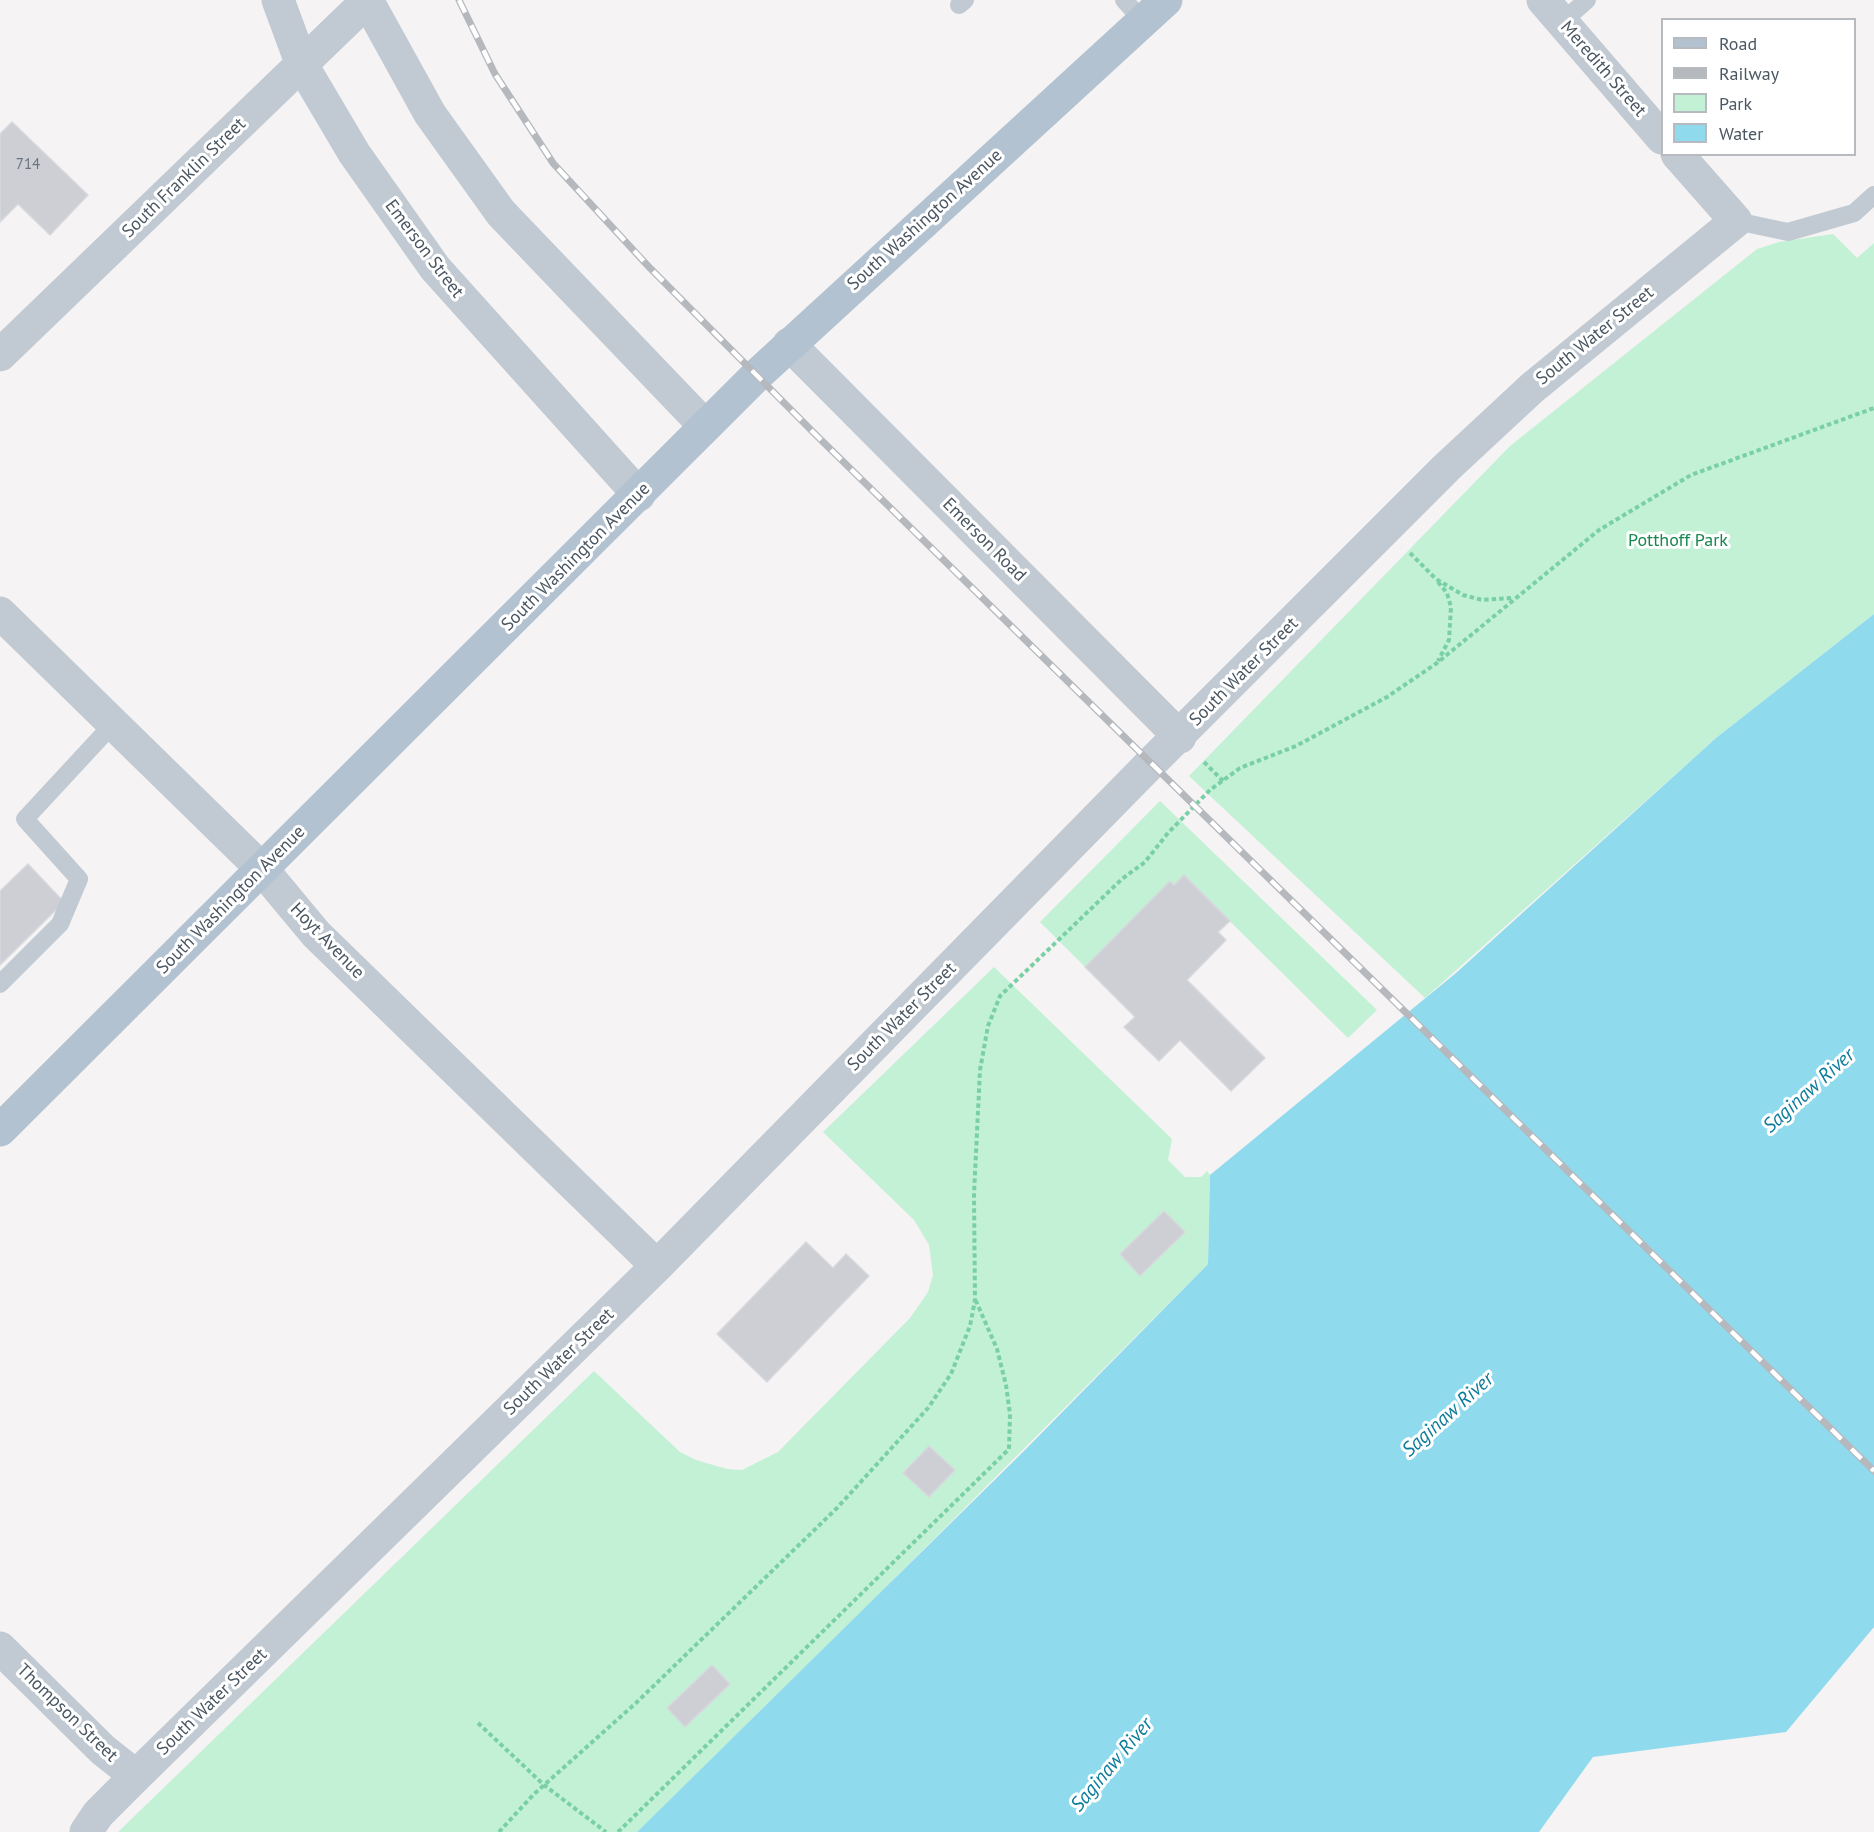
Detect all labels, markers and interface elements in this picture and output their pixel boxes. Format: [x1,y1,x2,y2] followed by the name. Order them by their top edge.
[1556,17,1650,121] street label: Meredith Street
[1661,18,1856,156] legend
[1719,32,1757,55] text: Road
[1719,62,1779,85] text: Railway
[1719,92,1752,115] text: Park
[118,114,250,242] street label: South Franklin Street
[1719,122,1763,145] text: Water
[843,145,1007,295] street label: South Washington Avenue
[16,156,40,174] house number: 714
[380,196,468,302] street label: Emerson Street
[1532,282,1658,390] street label: South Water Street
[497,478,655,636] street label: South Washington Avenue
[938,494,1030,586] street label: Emerson Road
[1628,530,1728,552] park label: Potthoff Park
[1185,613,1303,731] street label: South Water Street
[152,821,310,979] street label: South Washington Avenue
[286,899,368,983] street label: Hoyt Avenue
[843,958,961,1076] street label: South Water Street
[1758,1044,1860,1138] water label: Saginaw River
[499,1304,619,1420] street label: South Water Street
[1397,1368,1499,1462] water label: Saginaw River
[152,1644,272,1760] street label: South Water Street
[12,1659,122,1767] street label: Thompson Street
[1066,1713,1158,1817] water label: Saginaw River

